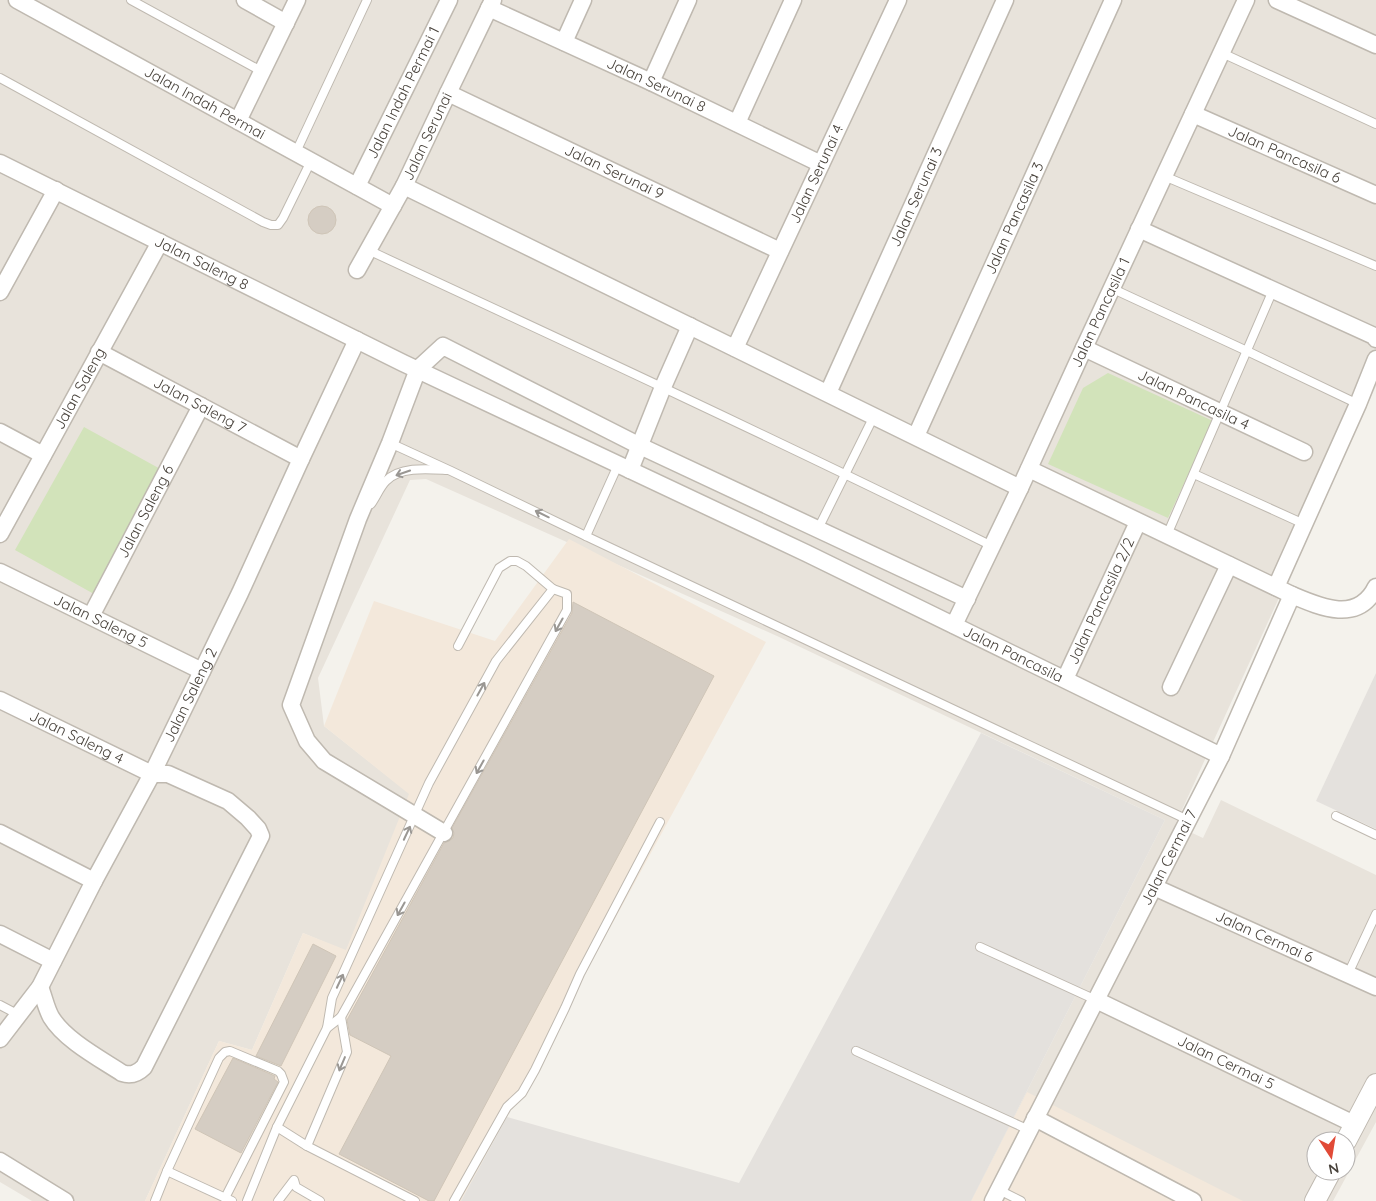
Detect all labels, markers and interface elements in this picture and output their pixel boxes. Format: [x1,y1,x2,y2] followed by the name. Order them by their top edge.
[362,23,443,162] street label: Jalan Indah Permai 1
[604,53,709,116] street label: Jalan Serunai 8
[141,62,269,143] street label: Jalan Indah Permai
[398,89,456,183] street label: Jalan Serunai
[785,121,847,227] street label: Jalan Serunai 4
[1225,121,1344,187] street label: Jalan Pancasila 6
[562,140,667,203] street label: Jalan Serunai 9
[885,144,947,250] street label: Jalan Serunai 3
[980,159,1048,277] street label: Jalan Pancasila 3
[152,231,252,294] street label: Jalan Saleng 8
[1066,254,1134,370] street label: Jalan Pancasila 1
[49,344,109,432] street label: Jalan Saleng
[1135,365,1253,434] street label: Jalan Pancasila 4
[150,373,250,437] street label: Jalan Saleng 7
[113,461,178,561] street label: Jalan Saleng 6
[396,469,411,478] one-way arrow
[535,509,550,519] one-way arrow
[1063,534,1138,667] street label: Jalan Pancasila 2/2
[51,590,151,652] street label: Jalan Saleng 5
[553,618,563,632] one-way arrow
[960,621,1067,686] street label: Jalan Pancasila
[159,645,221,745] street label: Jalan Saleng 2
[476,681,486,696] one-way arrow
[26,706,127,768] street label: Jalan Saleng 4
[475,760,485,775] one-way arrow
[1136,806,1201,908] street label: Jalan Cermai 7
[403,826,412,841] one-way arrow
[396,902,406,917] one-way arrow
[1213,906,1316,967] street label: Jalan Cermai 6
[335,974,345,989] one-way arrow
[1174,1031,1278,1093] street label: Jalan Cermai 5
[337,1056,347,1071] one-way arrow
[1306,1131,1356,1181] north arrow
[1327,1159,1341,1179] text: N

